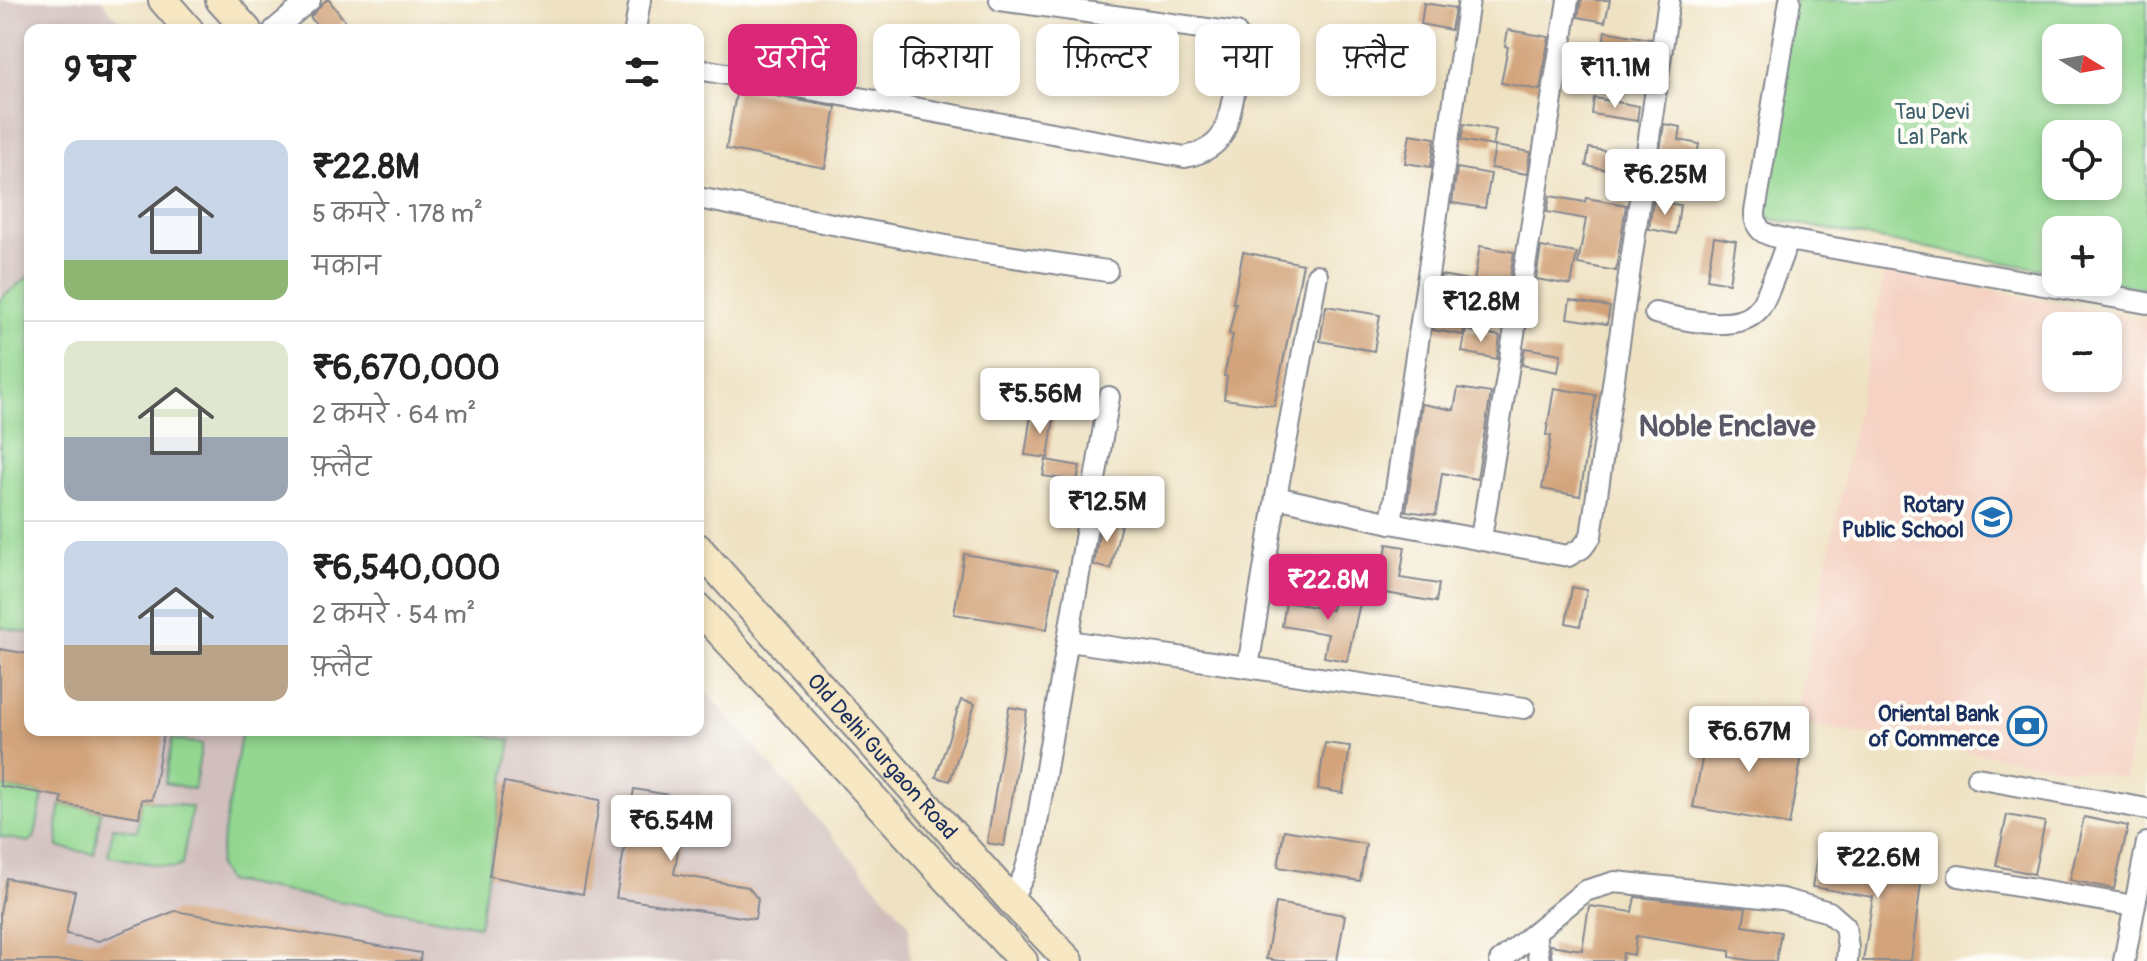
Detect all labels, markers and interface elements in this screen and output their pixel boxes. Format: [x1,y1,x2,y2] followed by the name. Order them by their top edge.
[728,24,857,96] chip: खरीदें
[873,24,1020,96] chip: किराया
[1036,24,1179,96] chip: फ़िल्टर
[1195,24,1300,96] chip: नया
[1316,24,1436,96] chip: फ़्लैट
[2042,24,2122,104] north arrow
[2042,24,2122,392] map controls
[1550,42,1680,110] pin: ₹11.1M
[64,49,134,92] text: 9 घर
[620,50,664,94] icon: filters
[1580,52,1650,84] text: ₹11.1M
[1895,98,1970,151] park label: Tau Devi Lal Park
[2042,120,2122,200] button: locate
[312,146,419,189] text: ₹22.8M
[1600,149,1730,217] pin: ₹6.25M
[1623,159,1707,191] text: ₹6.25M
[128,172,224,268] icon: home
[312,198,483,230] text: 5 कमरे · 178 m²
[2042,216,2122,296] button: +
[312,251,381,283] text: मकान
[1416,276,1546,344] pin: ₹12.8M
[1442,286,1520,318] text: ₹12.8M
[2042,312,2122,392] button: −
[312,347,500,390] text: ₹6,670,000
[975,368,1105,436] pin: ₹5.56M
[128,373,224,469] icon: home
[998,378,1082,410] text: ₹5.56M
[312,399,476,431] text: 2 कमरे · 64 m²
[1639,408,1817,445] district label: Noble Enclave
[312,452,371,484] text: फ़्लैट
[1042,476,1172,544] pin: ₹12.5M
[1068,486,1146,518] text: ₹12.5M
[1842,491,1965,544] place label: Rotary Public School
[1971,496,2013,538] school or university icon: Rotary Public School
[312,547,501,590] text: ₹6,540,000
[1263,554,1393,622] pin: ₹22.8M
[1287,564,1369,596] text: ₹22.8M
[128,573,224,669] icon: home
[312,599,475,631] text: 2 कमरे · 54 m²
[312,652,371,684] text: फ़्लैट
[801,667,963,845] street label: Old Delhi Gurgaon Road
[1868,700,2000,753] place label: Oriental Bank of Commerce
[2006,705,2048,747] bank icon: Oriental Bank of Commerce
[1684,706,1814,774] pin: ₹6.67M
[1707,716,1791,748] text: ₹6.67M
[606,795,736,863] pin: ₹6.54M
[629,805,713,837] text: ₹6.54M
[1813,832,1943,900] pin: ₹22.6M
[1836,842,1920,874] text: ₹22.6M

